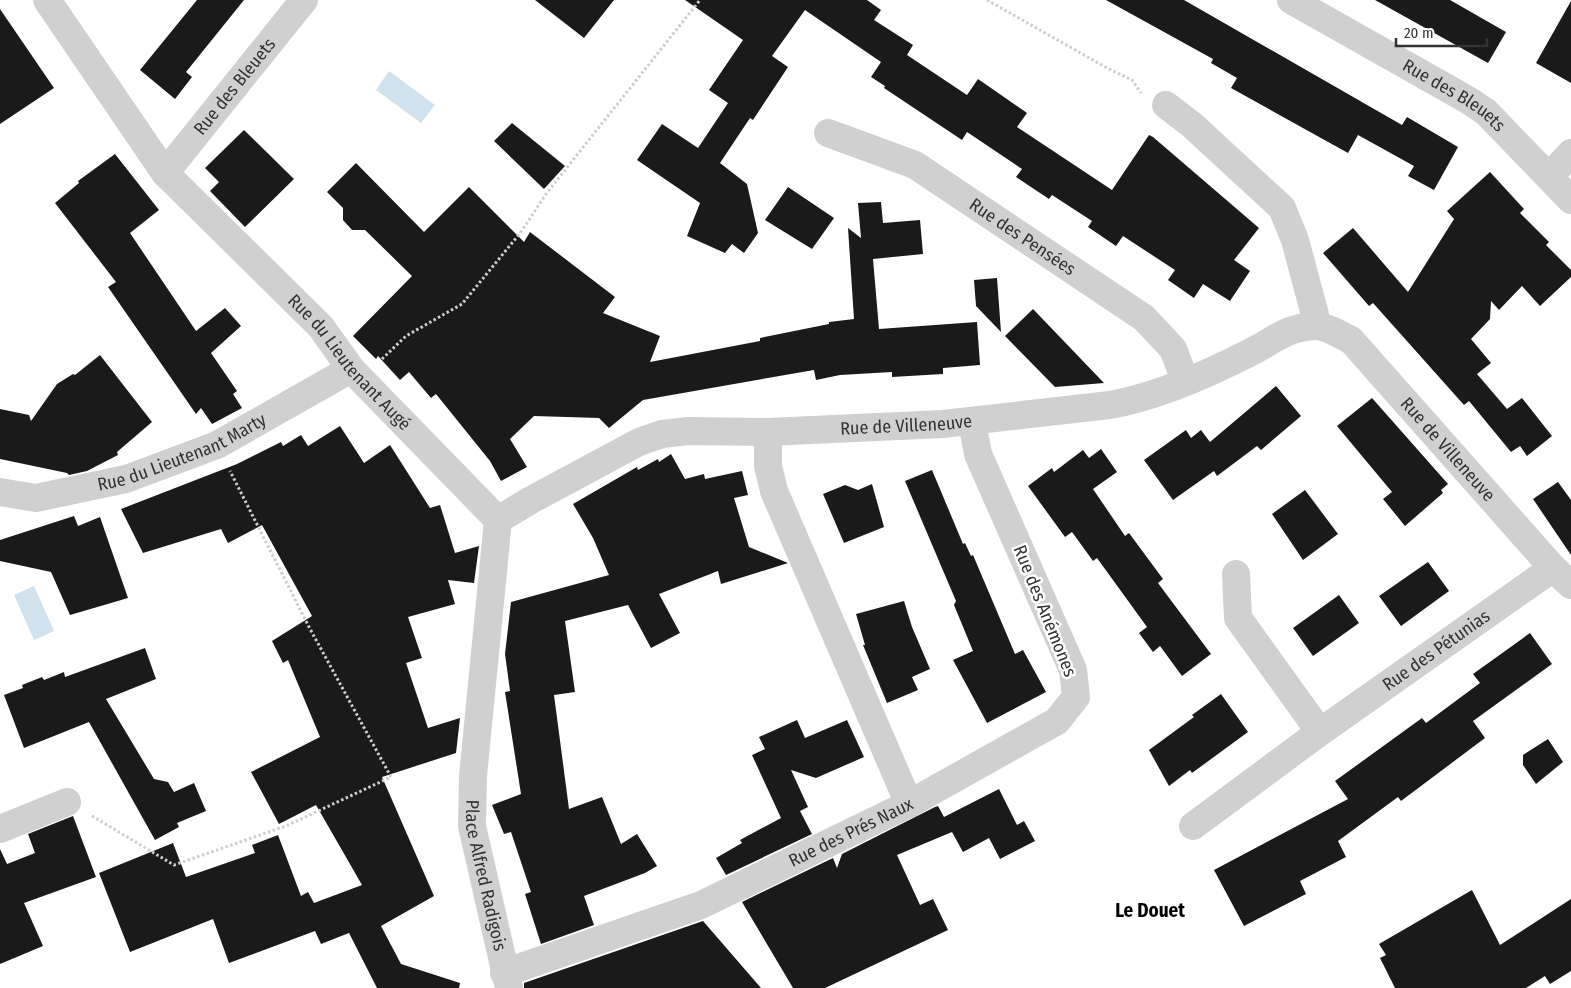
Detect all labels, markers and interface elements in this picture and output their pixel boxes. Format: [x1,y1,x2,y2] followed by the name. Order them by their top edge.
[1396,15,1487,47] scale bar
[1404,24,1434,42] text: 20 m
[189,33,280,139] street label: Rue des Bleuets
[1399,54,1510,137] street label: Rue des Bleuets
[965,193,1080,280] street label: Rue des Pensées
[283,290,416,435] street label: Rue du Lieutenant Augé
[1396,393,1500,506] street label: Rue de Villeneuve
[95,408,270,496] street label: Rue du Lieutenant Marty
[840,410,973,440] street label: Rue de Villeneuve
[1009,542,1082,680] street label: Rue des Anémones
[1378,605,1494,696] street label: Rue des Pétunias
[785,793,917,872] street label: Rue des Prés Naux
[460,800,511,953] street label: Place Alfred Radigois
[1115,899,1185,922] district label: Le Douet

